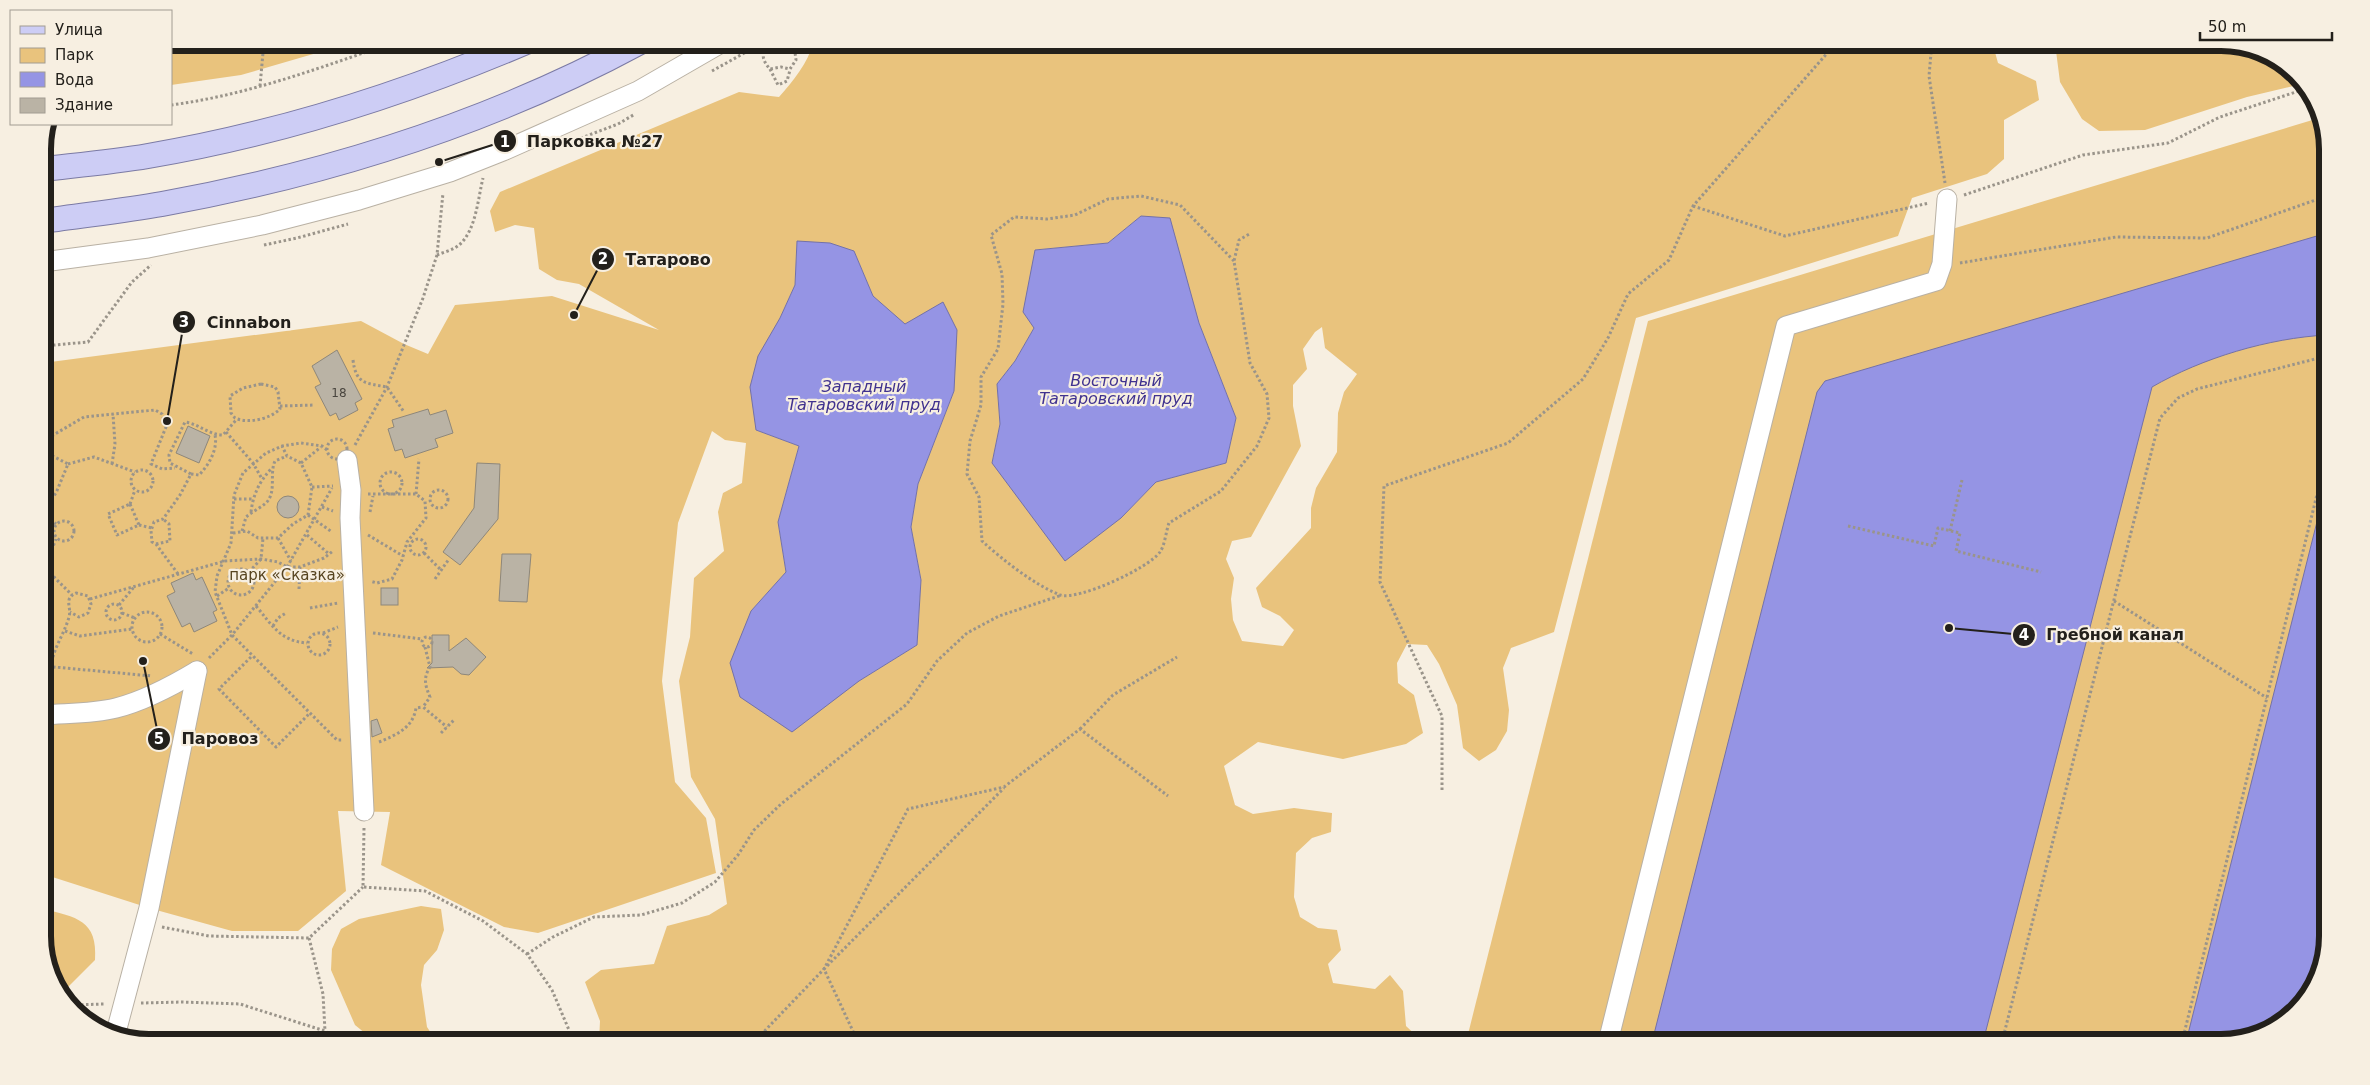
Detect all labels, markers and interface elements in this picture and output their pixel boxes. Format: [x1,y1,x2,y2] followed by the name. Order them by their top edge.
[10,10,172,125] legend
[2200,10,2332,42] scale bar
[2208,18,2246,36] text: 50 m
[55,21,103,39] text: Улица
[55,46,94,64] text: Парк
[55,71,94,89] text: Вода
[55,96,113,114] text: Здание
[492,126,674,157] callout: Парковка №27
[527,132,663,151] text: Парковка №27
[500,133,510,151] text: 1
[590,244,721,275] callout: Татарово
[598,250,608,268] text: 2
[625,250,711,269] text: Татарово
[172,307,301,338] callout: Cinnabon
[179,313,189,331] text: 3
[207,313,291,332] text: Cinnabon
[1039,371,1193,408] water label: Восточный Татаровский пруд
[787,377,941,414] water label: Западный Татаровский пруд
[331,386,347,400] house number: 18
[229,566,345,584] park label: парк «Сказка»
[2011,619,2194,650] callout: Гребной канал
[2046,625,2184,644] text: Гребной канал
[2019,626,2029,644] text: 4
[146,723,268,754] callout: Паровоз
[181,729,259,748] text: Паровоз
[154,730,164,748] text: 5

